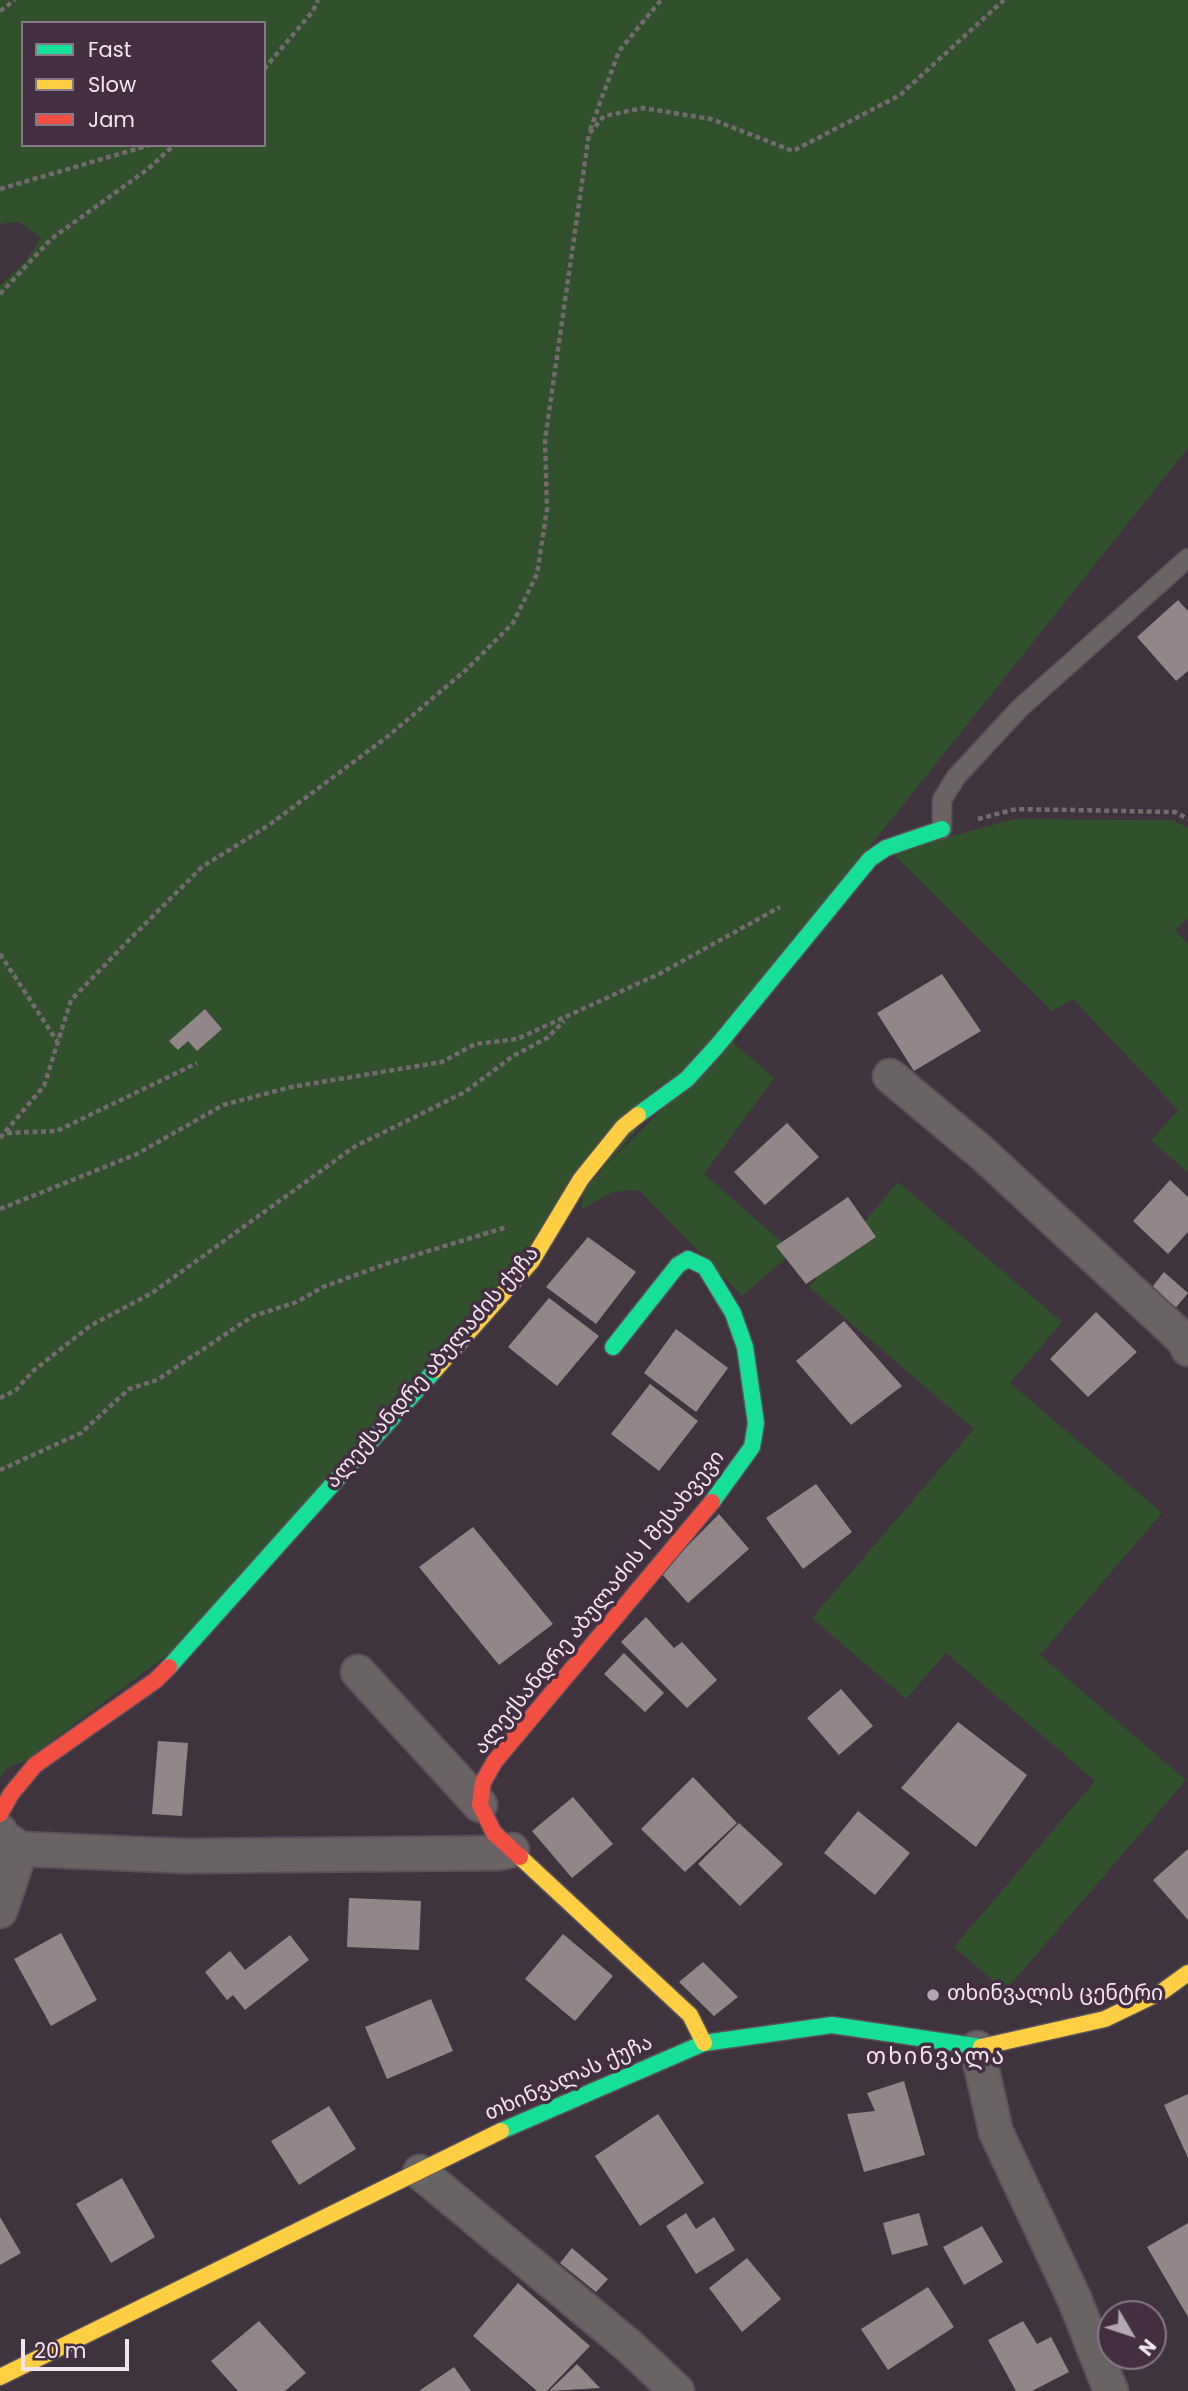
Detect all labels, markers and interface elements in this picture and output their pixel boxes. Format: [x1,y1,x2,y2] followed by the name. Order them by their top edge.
[21,21,266,147] legend
[88,35,131,64] text: Fast
[88,70,136,99] text: Slow
[88,105,135,134] text: Jam
[321,1242,545,1494] street label: ალექსანდრე აბულაძის ქუჩა
[469,1446,731,1760] street label: ალექსანდრე აბულაძის I შესახვევი
[947,1982,1163,2008] place label: თხინვალის ცენტრი
[925,1987,941,2003] marker: თხინვალის ცენტრი
[481,2031,657,2127] street label: თხინვალას ქუჩა
[867,2044,1005,2072] district label: თხინვალა
[1097,2300,1167,2370] north arrow
[24,2324,133,2368] scale bar
[1132,2333,1162,2361] text: N
[34,2336,87,2365] text: 20 m

